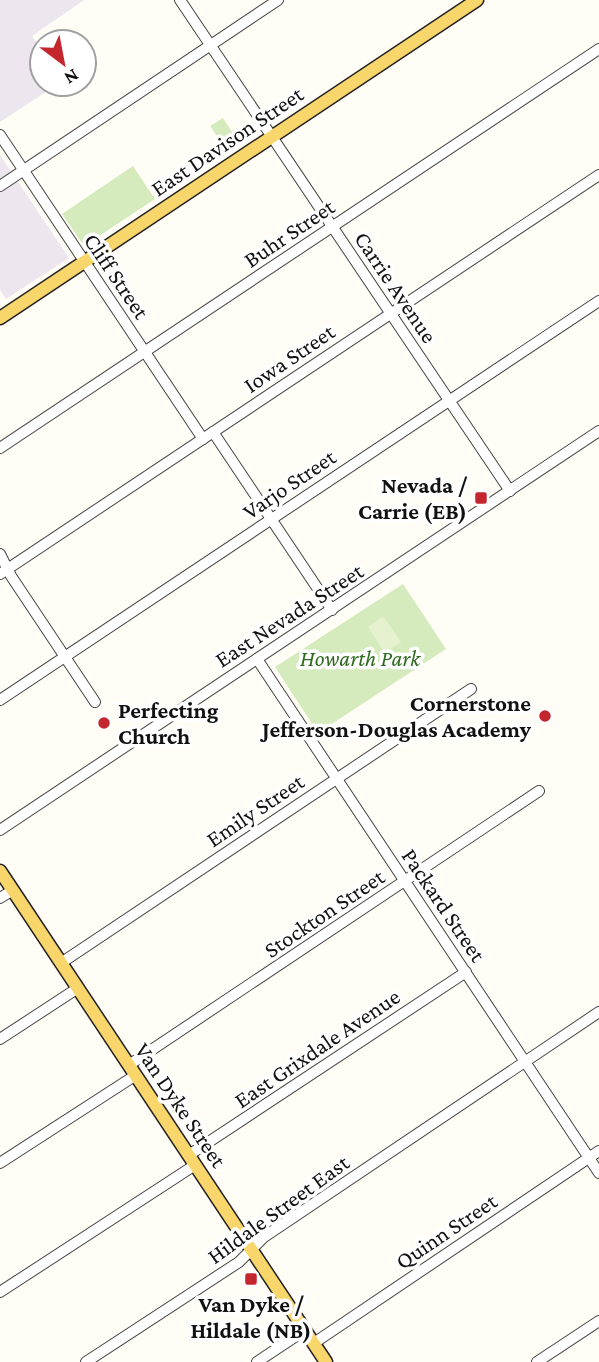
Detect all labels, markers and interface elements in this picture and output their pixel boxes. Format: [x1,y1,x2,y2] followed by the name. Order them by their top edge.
[28,28,98,98] north arrow
[61,65,83,89] text: N
[146,80,308,201] street label: East Davison Street
[239,193,339,273] street label: Buhr Street
[349,226,443,348] street label: Carrie Avenue
[79,228,155,324] street label: Cliff Street
[239,318,340,398] street label: Iowa Street
[238,443,341,524] street label: Varjo Street
[358,472,468,525] place label: Nevada / Carrie (EB)
[473,490,489,506] marker: Nevada / Carrie (EB)
[210,557,368,673] street label: East Nevada Street
[300,645,421,671] park label: Howarth Park
[260,690,532,742] place label: Cornerstone Jefferson-Douglas Academy
[118,697,219,749] place label: Perfecting Church
[537,708,553,724] marker: Cornerstone Jefferson-Douglas Academy
[96,715,112,731] marker: Perfecting Church
[201,768,309,852] street label: Emily Street
[397,844,492,967] street label: Packard Street
[259,863,389,963] street label: Stockton Street
[229,983,405,1113] street label: East Grixdale Avenue
[130,1038,232,1172] street label: Van Dyke Street
[202,1149,354,1269] street label: Hildale Street East
[390,1187,502,1274] street label: Quinn Street
[243,1271,259,1287] marker: Van Dyke / Hildale (NB)
[190,1291,312,1344] place label: Van Dyke / Hildale (NB)

